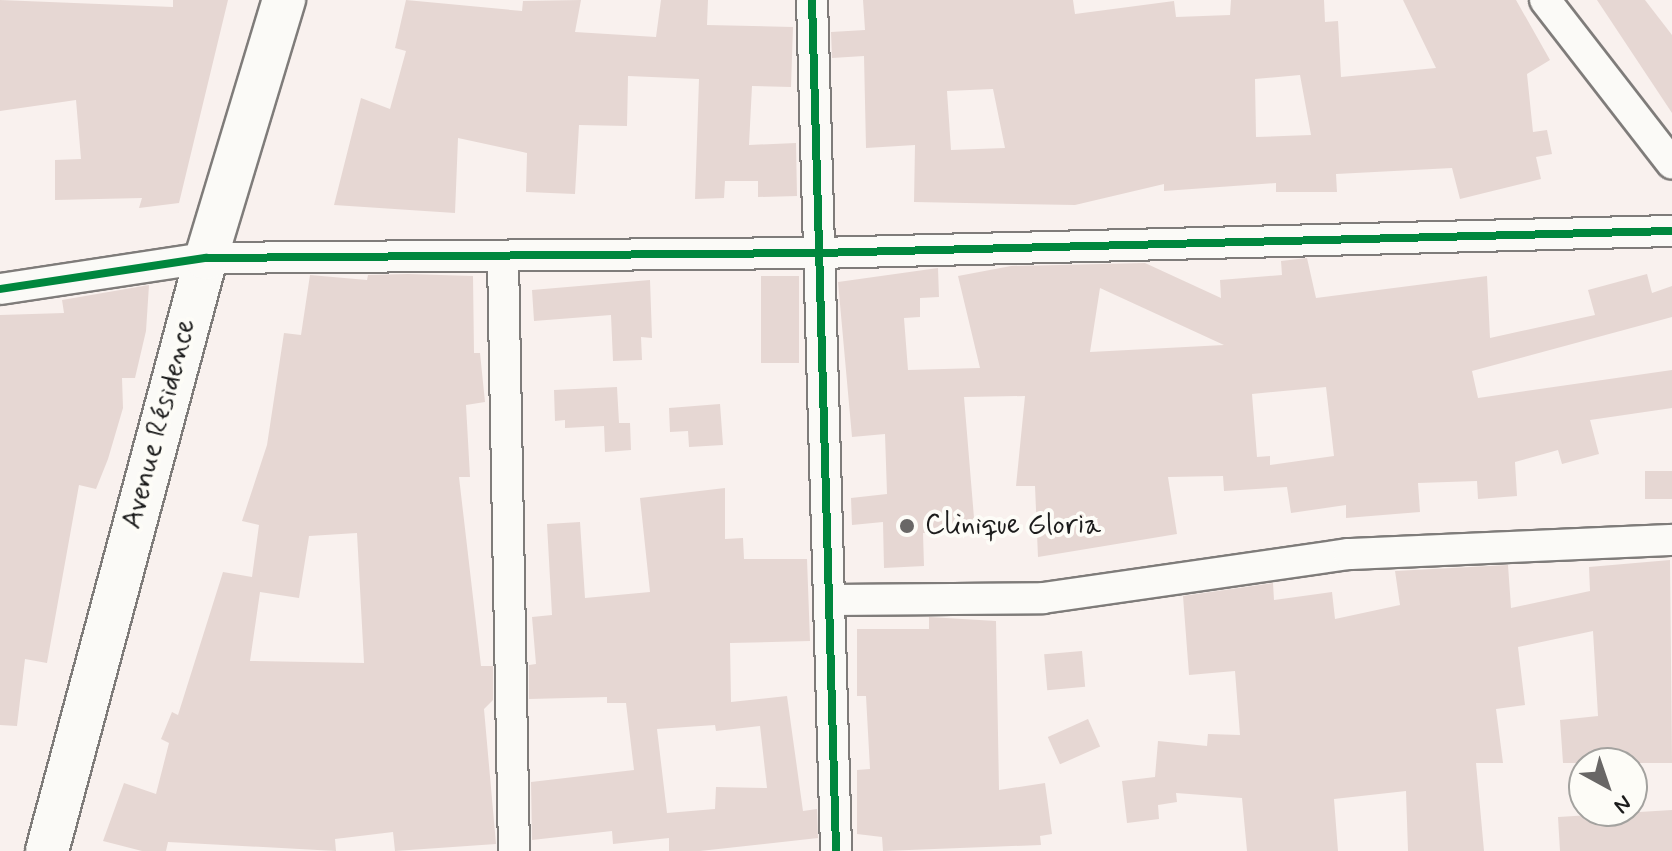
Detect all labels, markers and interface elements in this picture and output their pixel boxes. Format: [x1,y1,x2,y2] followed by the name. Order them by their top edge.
[116,315,204,533] street label: Avenue Résidence
[925,509,1101,543] place label: Clinique Gloria
[896,515,918,537] marker: Clinique Gloria
[1568,747,1648,827] north arrow
[1608,788,1637,819] text: N

